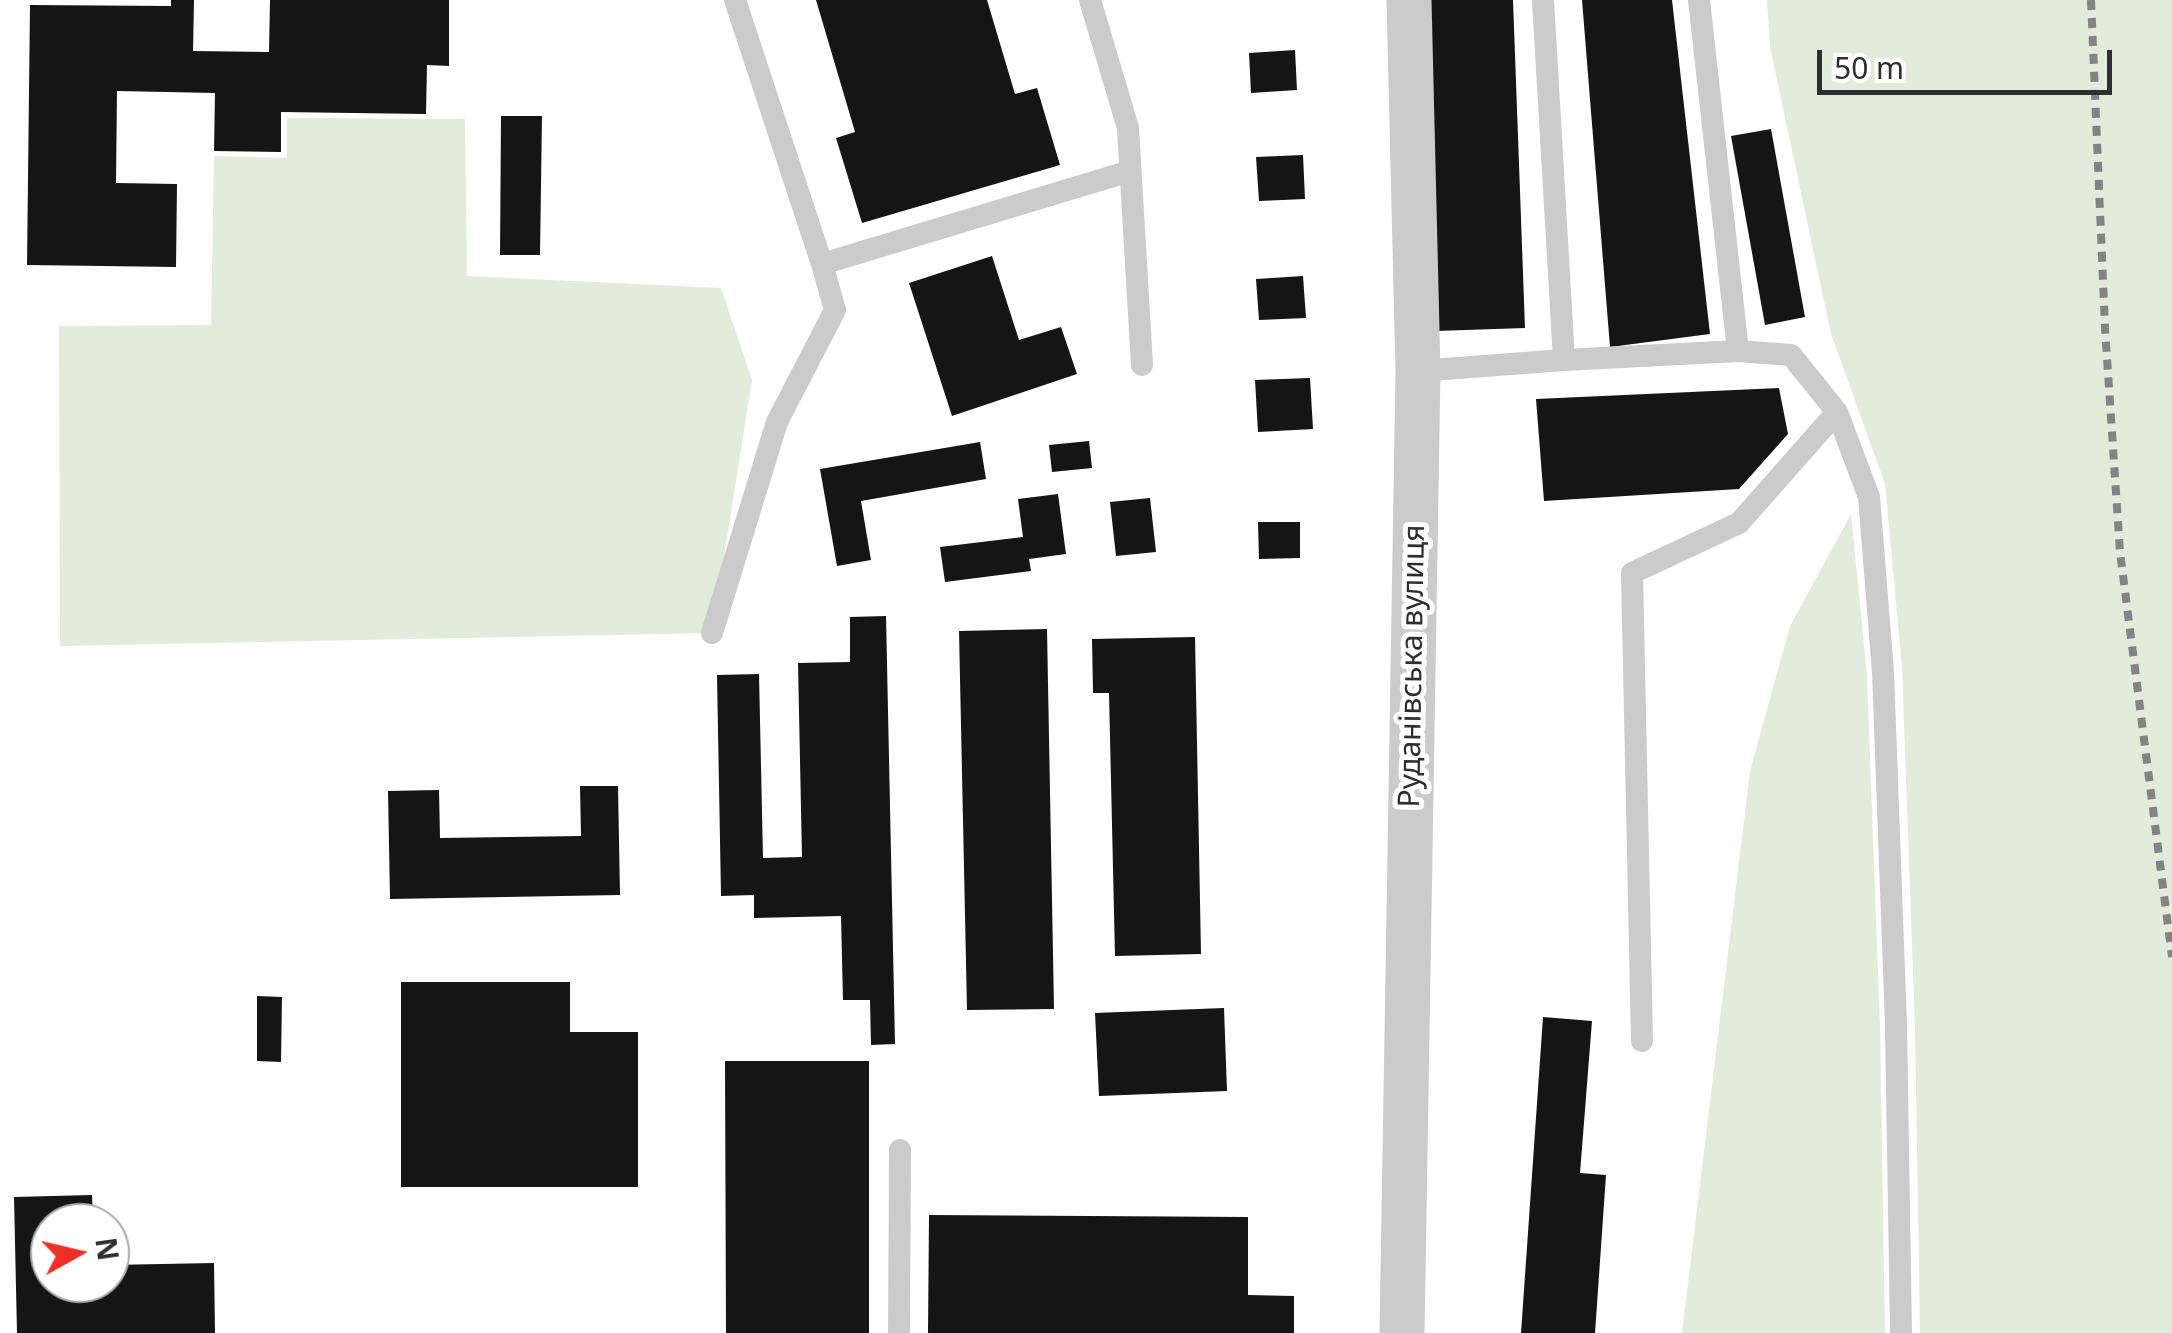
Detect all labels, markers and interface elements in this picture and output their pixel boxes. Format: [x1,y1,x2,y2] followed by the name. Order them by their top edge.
[1822,30,2117,92] scale bar
[1834,47,1904,88] text: 50 m
[1393,524,1433,808] street label: Руданівська вулиця
[30,1203,130,1303] north arrow
[87,1235,128,1263] text: N

